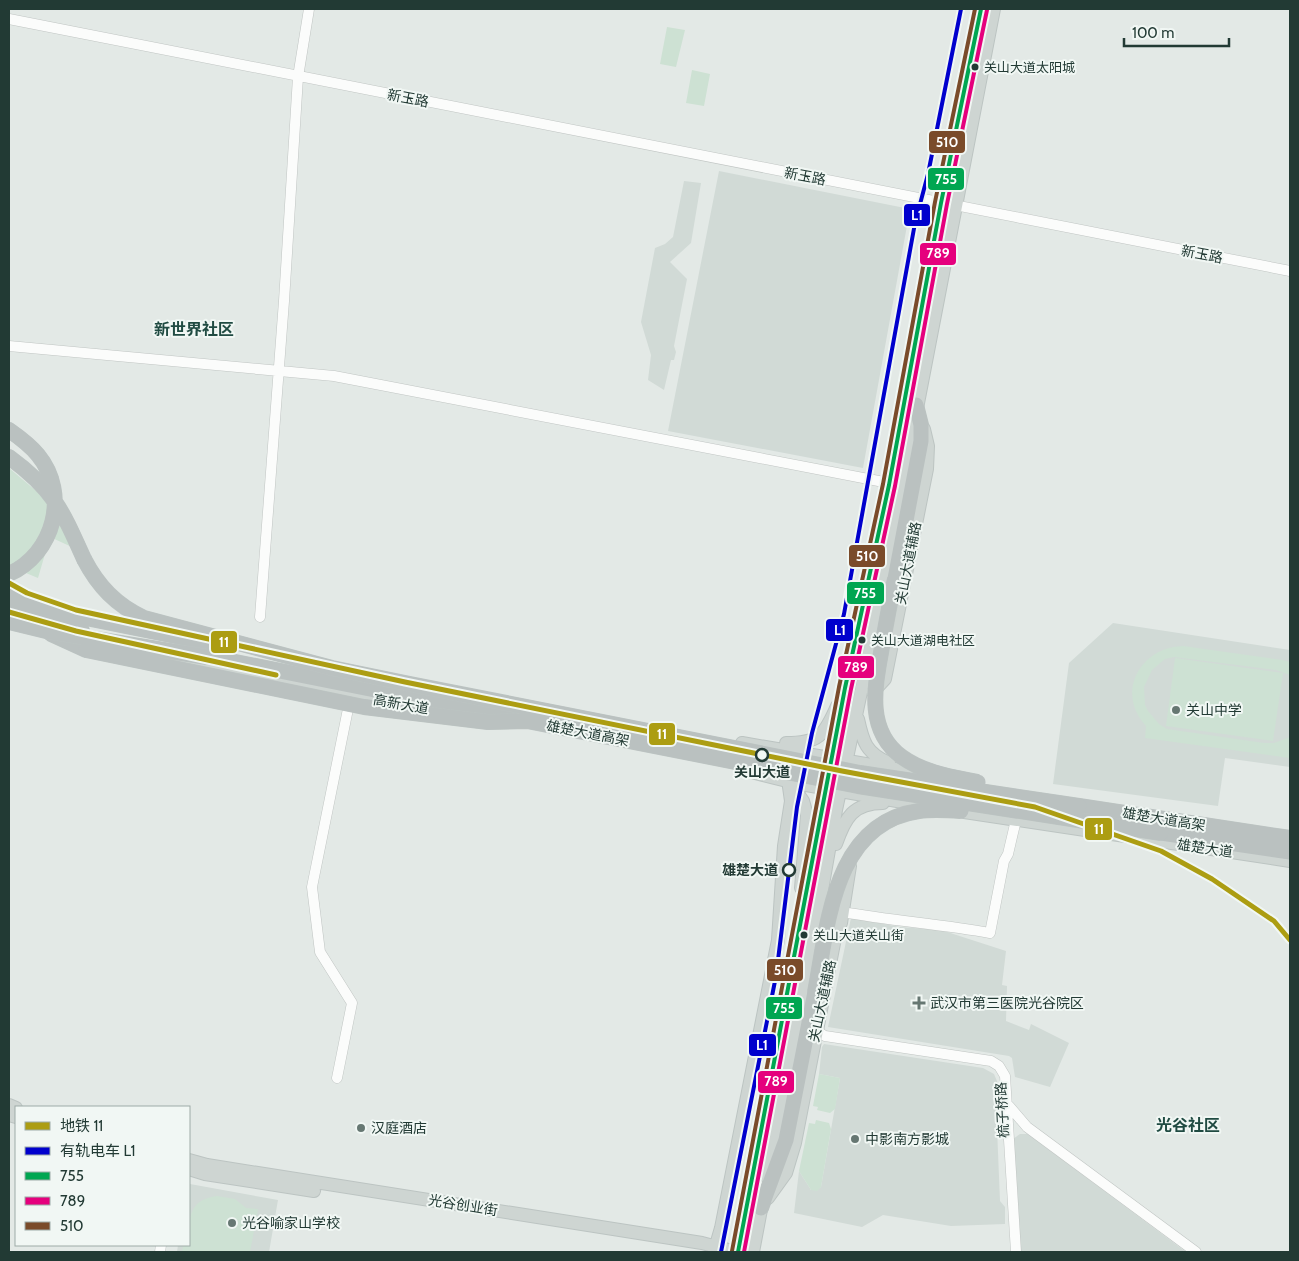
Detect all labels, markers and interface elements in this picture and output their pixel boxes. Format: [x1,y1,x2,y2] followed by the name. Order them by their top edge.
[1124,15,1229,47] scale bar
[1132,24,1174,42] text: 100 m
[984,59,1075,75] place label: 关山大道太阳城
[970,62,980,72] marker: 关山大道太阳城
[386,85,430,111] street label: 新玉路
[928,130,966,154] line badge: 510
[936,133,958,151] text: 510
[783,163,827,189] street label: 新玉路
[927,167,965,191] line badge: 755
[935,170,957,188] text: 755
[903,203,931,227] line badge: L1
[911,206,923,224] text: L1
[1180,241,1224,267] street label: 新玉路
[919,242,957,266] line badge: 789
[926,244,950,262] text: 789
[154,320,234,339] district label: 新世界社区
[891,520,925,606] street label: 关山大道辅路
[848,544,886,568] line badge: 510
[856,547,878,565] text: 510
[846,581,885,605] line badge: 755
[854,584,876,602] text: 755
[825,618,854,642] line badge: L1
[834,621,846,639] text: L1
[210,630,238,654] line badge: 11
[871,632,975,648] place label: 关山大道湖电社区
[219,633,229,651] text: 11
[857,635,867,645] marker: 关山大道湖电社区
[837,655,875,679] line badge: 789
[844,658,868,676] text: 789
[372,690,430,718] street label: 高新大道
[1186,701,1242,719] place label: 关山中学
[1170,704,1182,716] marker: 关山中学
[545,716,631,750] street label: 雄楚大道高架
[648,722,676,746] line badge: 11
[657,725,667,743] text: 11
[755,748,769,762] marker: 关山大道
[734,763,790,781] place label: 关山大道
[1121,804,1207,834] street label: 雄楚大道高架
[1084,817,1113,841] line badge: 11
[1094,820,1104,838] text: 11
[1176,835,1234,861] street label: 雄楚大道
[722,861,778,879] place label: 雄楚大道
[782,863,796,877] marker: 雄楚大道
[813,927,904,943] place label: 关山大道关山街
[799,930,809,940] marker: 关山大道关山街
[766,958,804,982] line badge: 510
[804,958,840,1044] street label: 关山大道辅路
[774,961,796,979] text: 510
[930,994,1084,1012] place label: 武汉市第三医院光谷院区
[765,996,803,1020] line badge: 755
[912,996,926,1010] marker: 武汉市第三医院光谷院区
[773,999,795,1017] text: 755
[748,1033,777,1057] line badge: L1
[756,1036,768,1054] text: L1
[757,1070,795,1094] line badge: 789
[764,1072,788,1090] text: 789
[992,1082,1012,1138] street label: 梳子桥路
[15,1106,190,1246] legend
[1156,1116,1220,1135] district label: 光谷社区
[60,1117,103,1135] text: 地铁 11
[371,1119,427,1137] place label: 汉庭酒店
[355,1122,367,1134] marker: 汉庭酒店
[865,1130,949,1148] place label: 中影南方影城
[849,1133,861,1145] marker: 中影南方影城
[60,1142,135,1160] text: 有轨电车 L1
[60,1167,84,1185] text: 755
[427,1191,499,1219] street label: 光谷创业街
[60,1192,85,1210] text: 789
[242,1214,340,1232] place label: 光谷喻家山学校
[60,1217,83,1235] text: 510
[226,1217,238,1229] marker: 光谷喻家山学校

